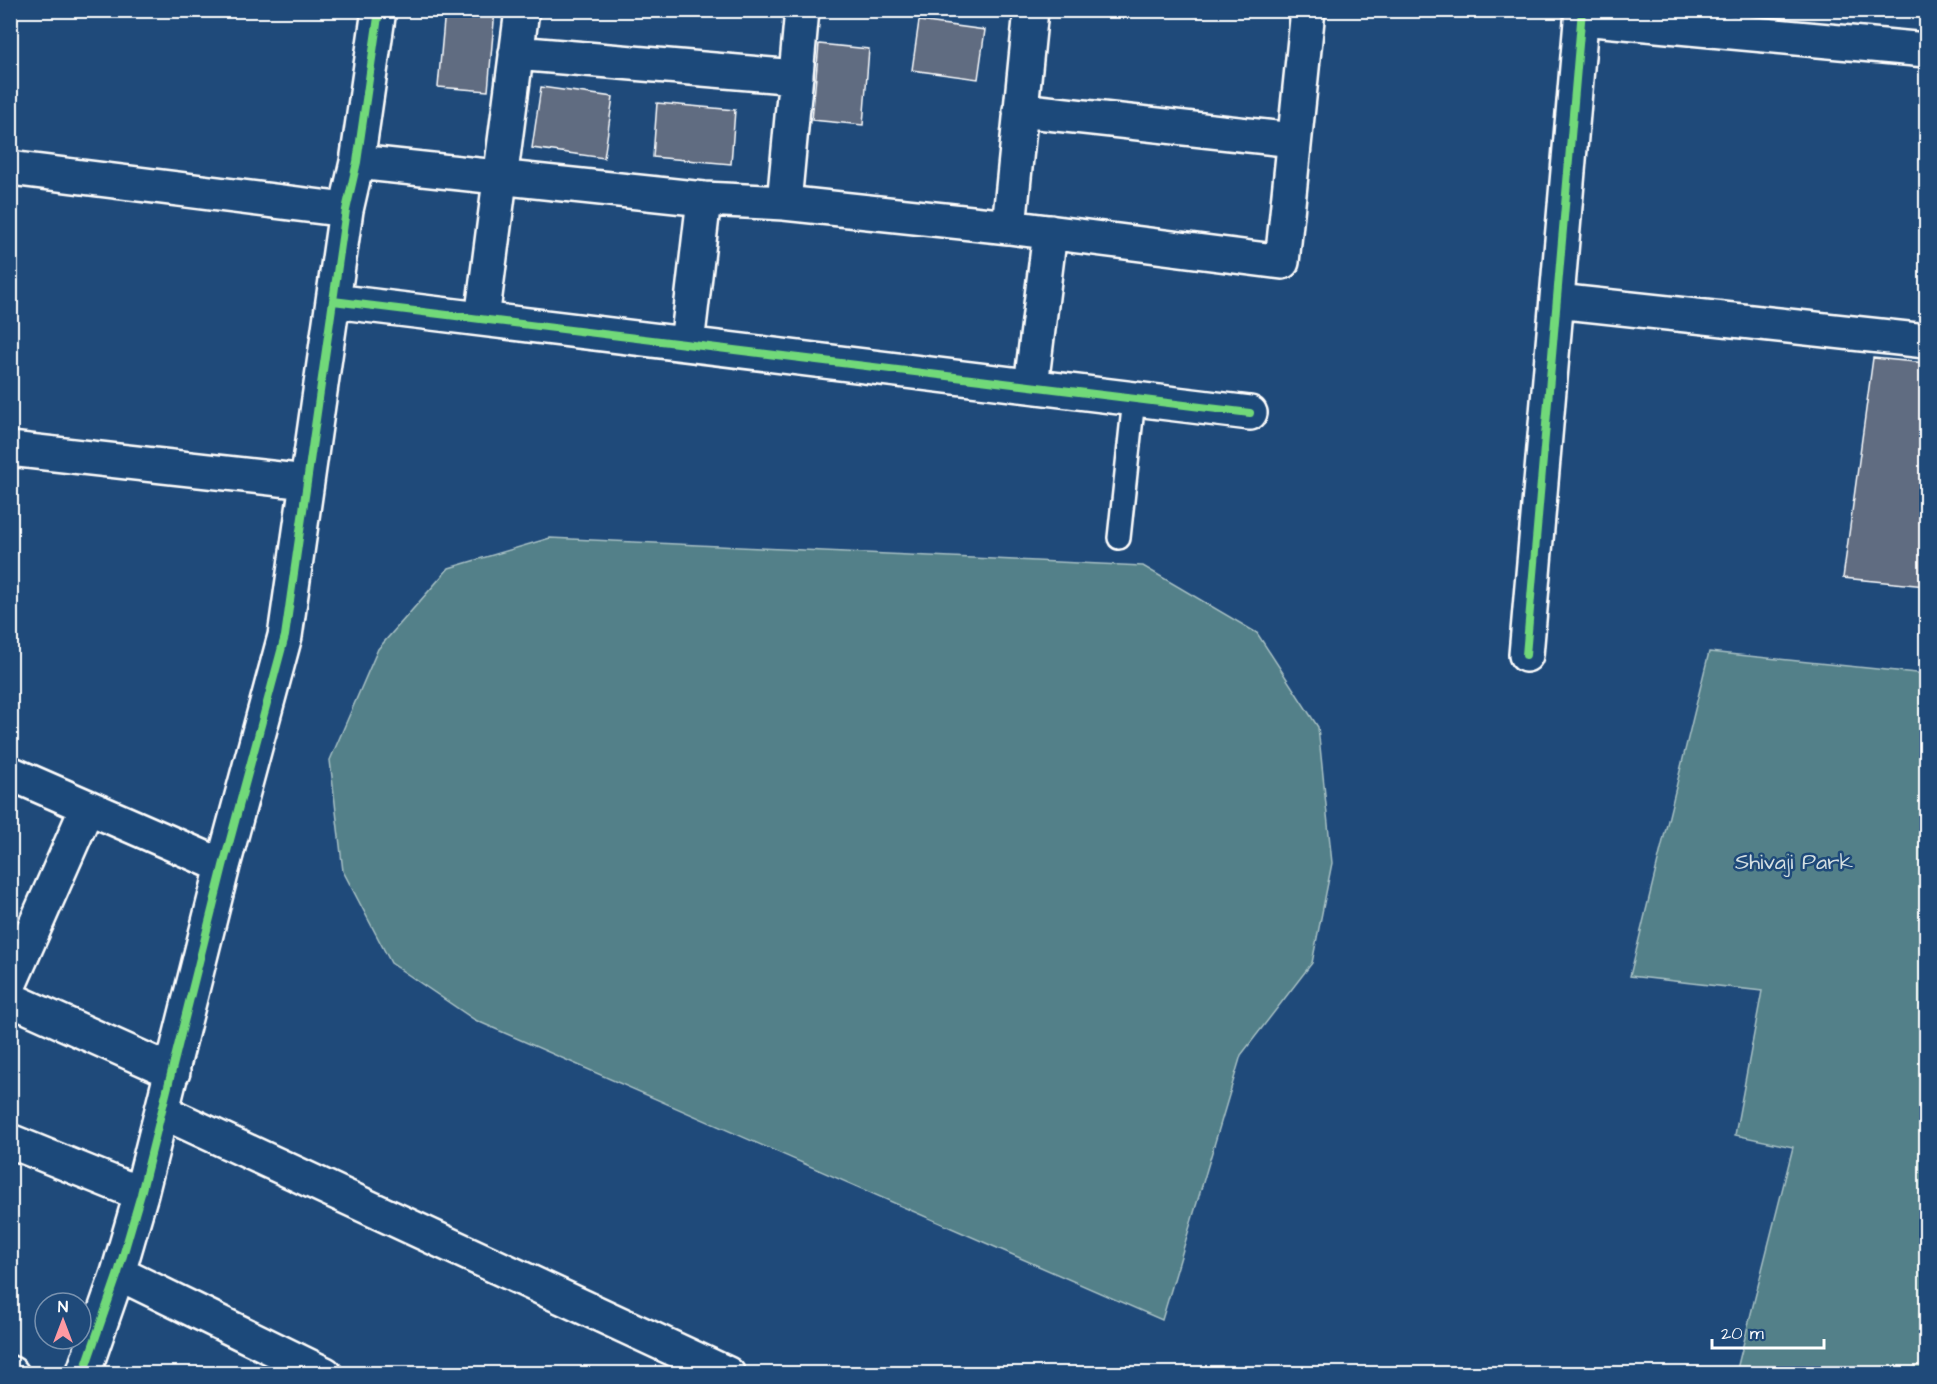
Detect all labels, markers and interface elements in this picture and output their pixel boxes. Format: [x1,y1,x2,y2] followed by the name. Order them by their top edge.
[1735,847,1853,878] park label: Shivaji Park
[33,1291,93,1351] north arrow
[58,1296,68,1318] text: N
[1712,1312,1824,1350] scale bar
[1721,1321,1764,1346] text: 20 m

